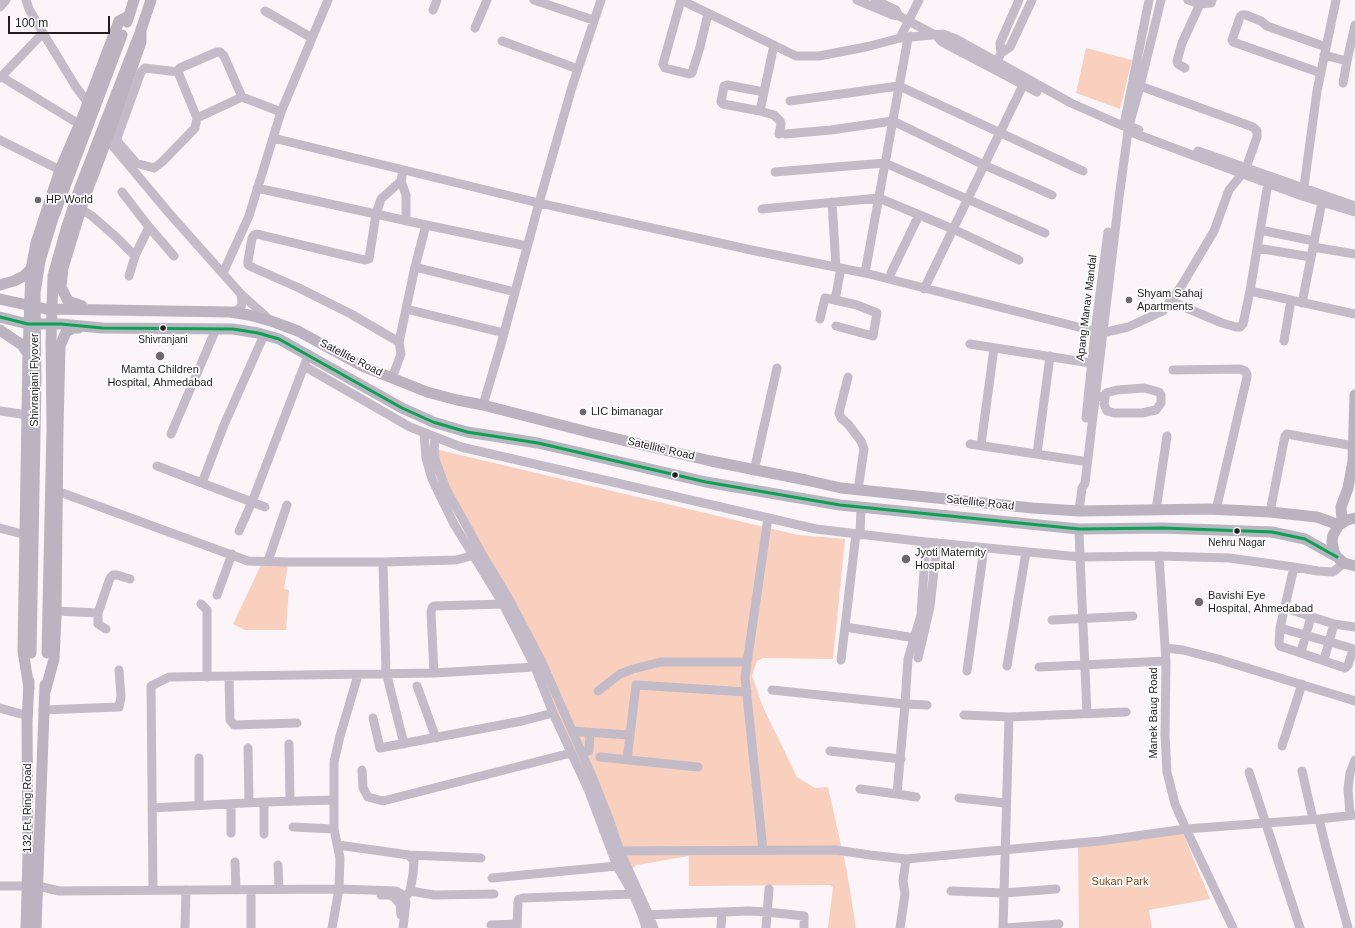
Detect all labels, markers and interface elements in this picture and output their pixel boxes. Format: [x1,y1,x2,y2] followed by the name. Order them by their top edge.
[10,8,112,34] scale bar
[15,16,48,30] text: 100 m
[46,193,93,207] place label: HP World
[33,195,43,205] marker: HP World
[1074,254,1100,362] street label: Apang Manav Mandal
[1137,287,1202,313] place label: Shyam Sahaj Apartments
[1124,295,1134,305] marker: Shyam Sahaj Apartments
[158,323,168,333] marker: Shivranjani
[28,333,42,427] street label: Shivranjani Flyover
[138,334,188,346] place label: Shivranjani
[317,337,385,379] street label: Satellite Road
[154,350,166,362] marker: Mamta Children Hospital, Ahmedabad
[107,363,213,389] place label: Mamta Children Hospital, Ahmedabad
[591,405,663,419] place label: LIC bimanagar
[578,407,588,417] marker: LIC bimanagar
[626,435,696,463] street label: Satellite Road
[670,470,680,480] unlabelled marker
[945,493,1015,513] street label: Satellite Road
[1232,526,1242,536] marker: Nehru Nagar
[1208,537,1266,549] place label: Nehru Nagar
[915,546,986,572] place label: Jyoti Maternity Hospital
[900,553,912,565] marker: Jyoti Maternity Hospital
[1208,589,1313,615] place label: Bavishi Eye Hospital, Ahmedabad
[1193,596,1205,608] marker: Bavishi Eye Hospital, Ahmedabad
[1147,667,1161,759] street label: Manek Baug Road
[21,763,35,853] street label: 132 Ft. Ring Road
[1092,875,1148,889] park label: Sukan Park

